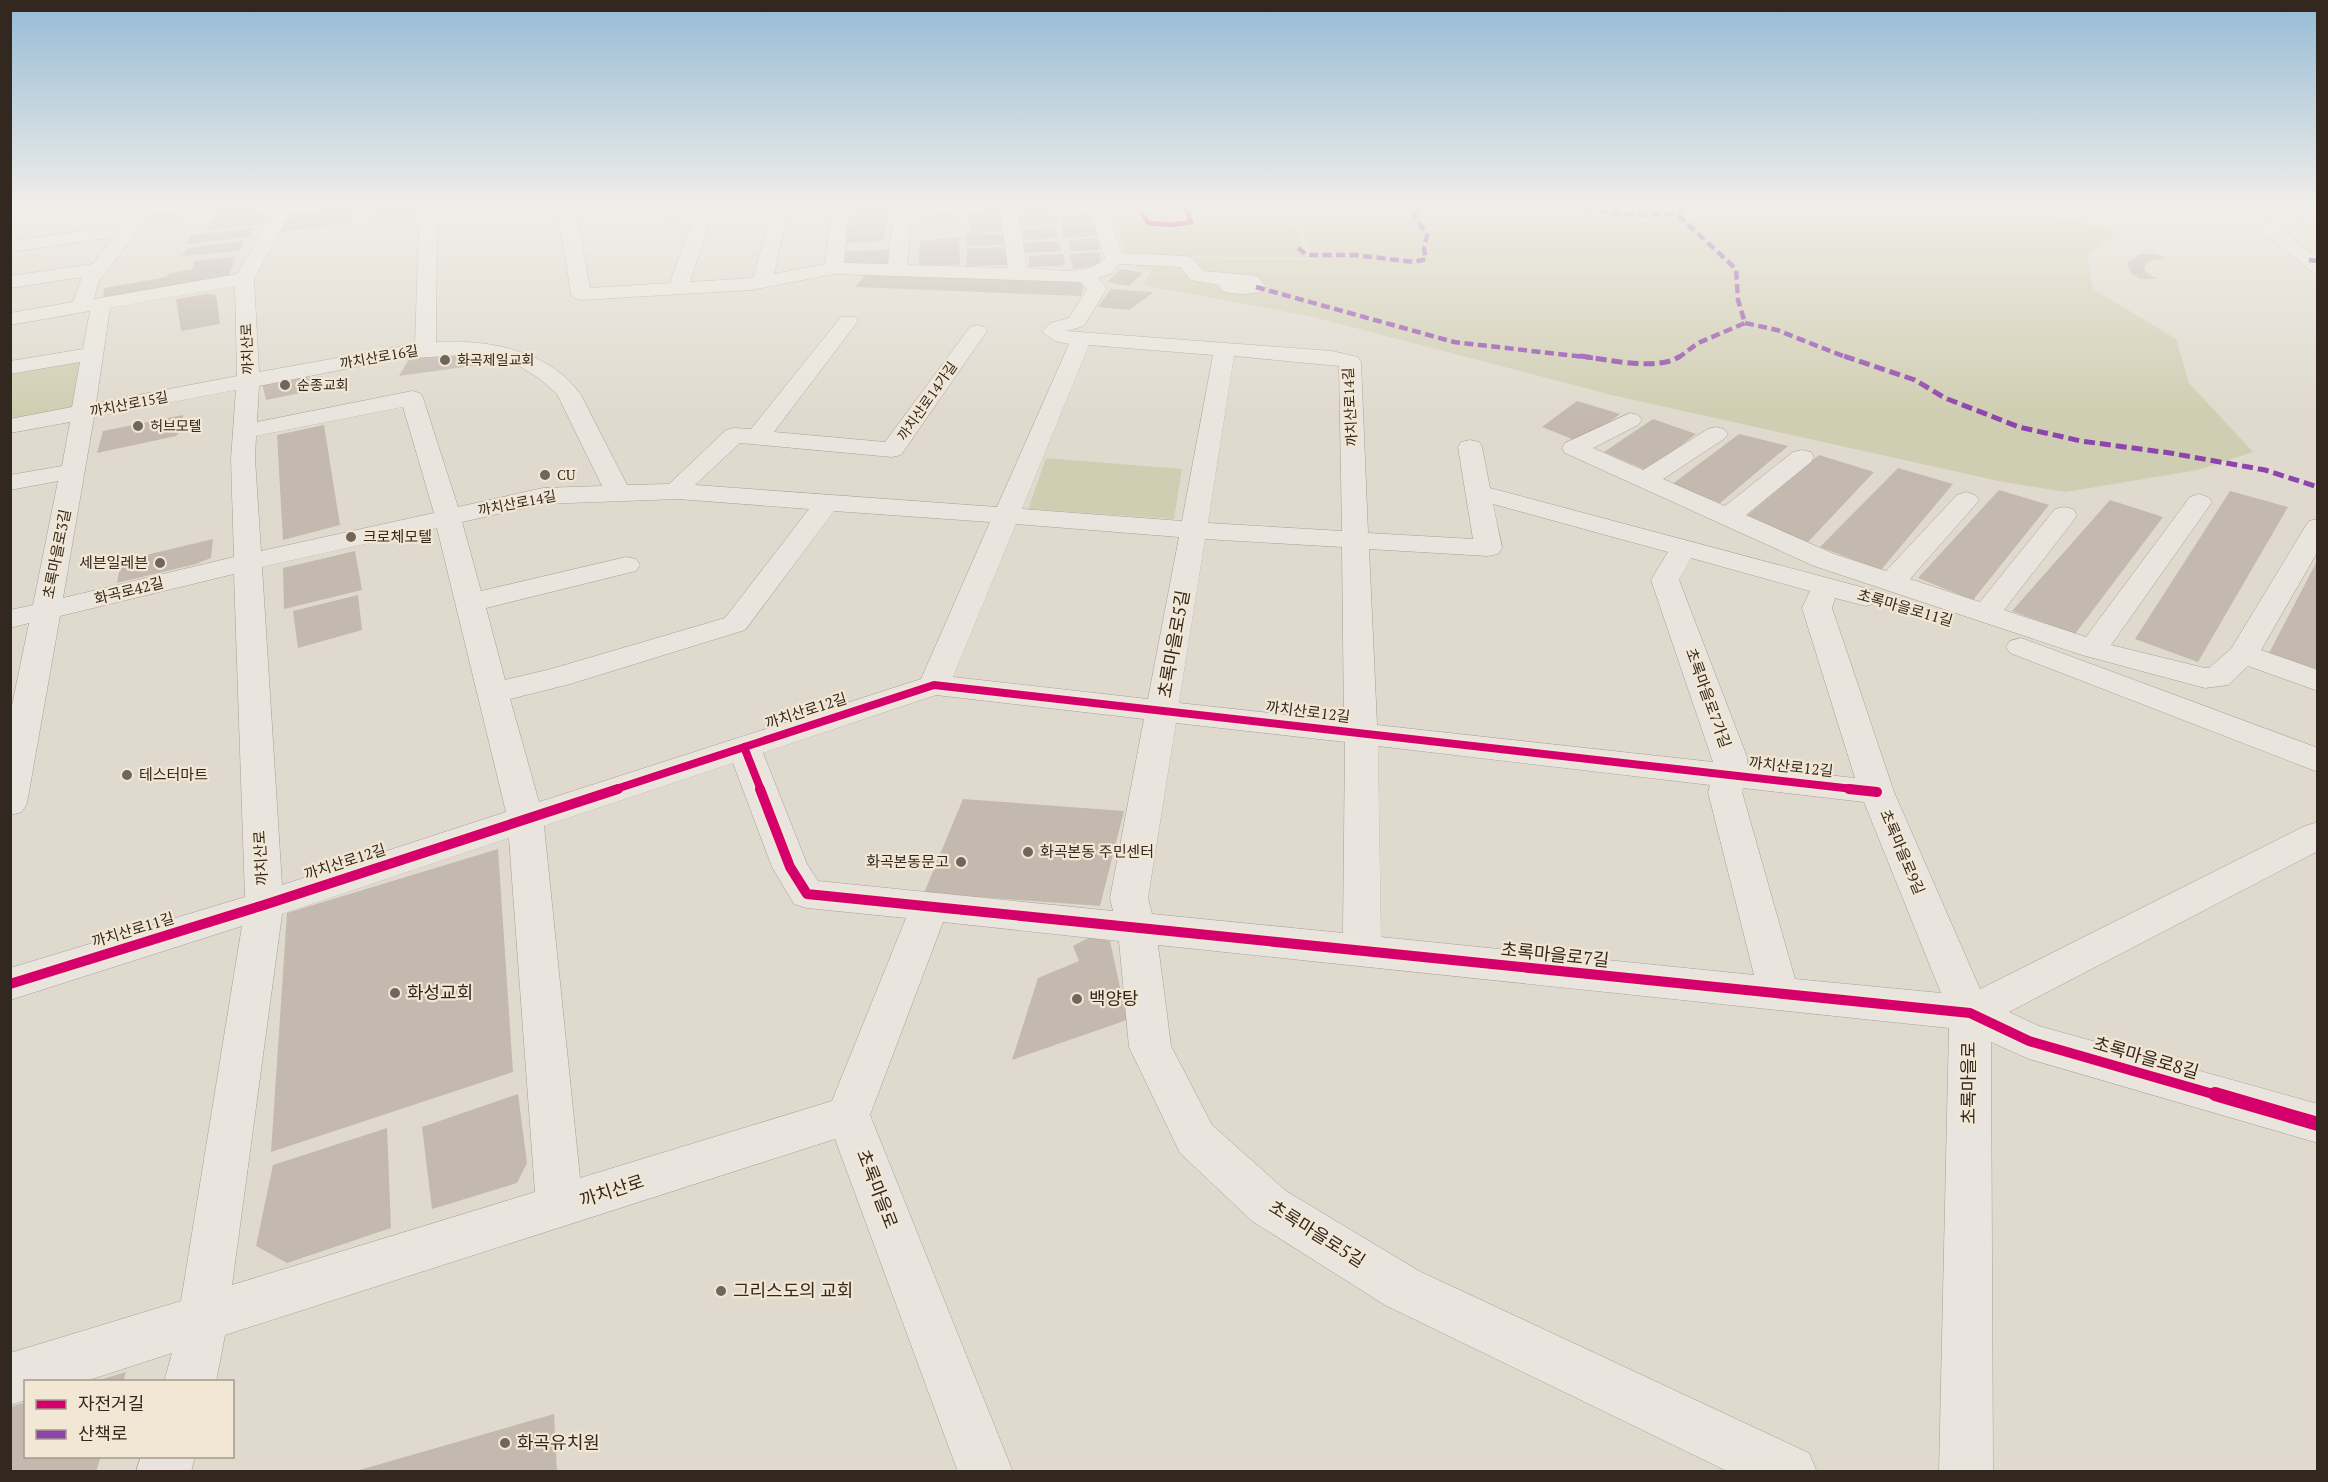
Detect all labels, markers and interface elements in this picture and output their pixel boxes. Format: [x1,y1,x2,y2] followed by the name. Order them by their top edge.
[236,323,257,375] street label: 까치산로
[338,340,420,373] street label: 까치산로16길
[457,350,534,369] place label: 화곡제일교회
[438,353,452,367] marker: 화곡제일교회
[892,357,961,444] street label: 까치산로14가길
[1338,367,1361,447] street label: 까치산로14길
[297,375,349,394] place label: 순종교회
[278,378,292,392] marker: 순종교회
[88,387,170,420] street label: 까치산로15길
[150,416,202,435] place label: 허브모텔
[131,419,145,433] marker: 허브모텔
[557,465,576,484] place label: CU
[538,468,552,482] marker: CU
[476,486,558,519] street label: 까치산로14길
[38,507,74,600] street label: 초록마을로3길
[363,526,432,546] place label: 크로체모텔
[344,530,358,544] marker: 크로체모텔
[79,552,148,572] place label: 세븐일레븐
[153,556,167,570] marker: 세븐일레븐
[92,572,166,608] street label: 화곡로42길
[1855,584,1956,630] street label: 초록마을로11길
[1152,588,1194,700] street label: 초록마을로5길
[1682,645,1736,750] street label: 초록마을로7가길
[762,687,849,733] street label: 까치산로12길
[1265,696,1352,726] street label: 까치산로12길
[1748,752,1834,780] street label: 까치산로12길
[139,764,208,784] place label: 테스터마트
[120,768,134,782] marker: 테스터마트
[1876,806,1930,897] street label: 초록마을로9길
[249,830,271,886] street label: 까치산로
[301,838,388,884] street label: 까치산로12길
[1040,841,1154,861] place label: 화곡본동 주민센터
[1021,845,1035,859] marker: 화곡본동 주민센터
[866,851,949,871] place label: 화곡본동문고
[954,855,968,869] marker: 화곡본동문고
[89,907,176,951] street label: 까치산로11길
[1500,936,1611,972] street label: 초록마을로7길
[407,980,473,1004] place label: 화성교회
[388,986,402,1000] marker: 화성교회
[1089,986,1139,1010] place label: 백양탕
[1070,992,1084,1006] marker: 백양탕
[2091,1030,2202,1084] street label: 초록마을로8길
[1956,1042,1980,1124] street label: 초록마을로
[852,1146,904,1232] street label: 초록마을로
[576,1168,647,1212] street label: 까치산로
[1265,1194,1370,1272] street label: 초록마을로5길
[733,1278,853,1302] place label: 그리스도의 교회
[714,1284,728,1298] marker: 그리스도의 교회
[24,1380,234,1458] legend
[78,1391,144,1415] text: 자전거길
[78,1421,128,1445] text: 산책로
[517,1430,600,1454] place label: 화곡유치원
[498,1436,512,1450] marker: 화곡유치원

